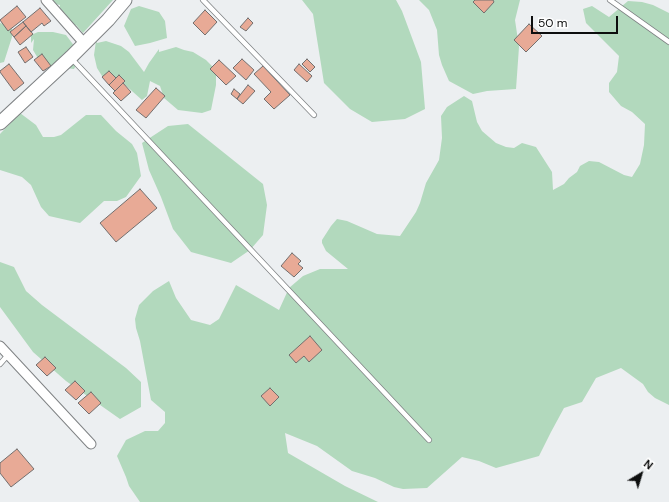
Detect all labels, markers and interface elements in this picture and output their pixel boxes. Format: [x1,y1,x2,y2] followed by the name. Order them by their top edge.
[533,8,620,34] scale bar
[538,15,567,31] text: 50 m
[621,454,661,494] north arrow
[641,457,656,473] text: N

